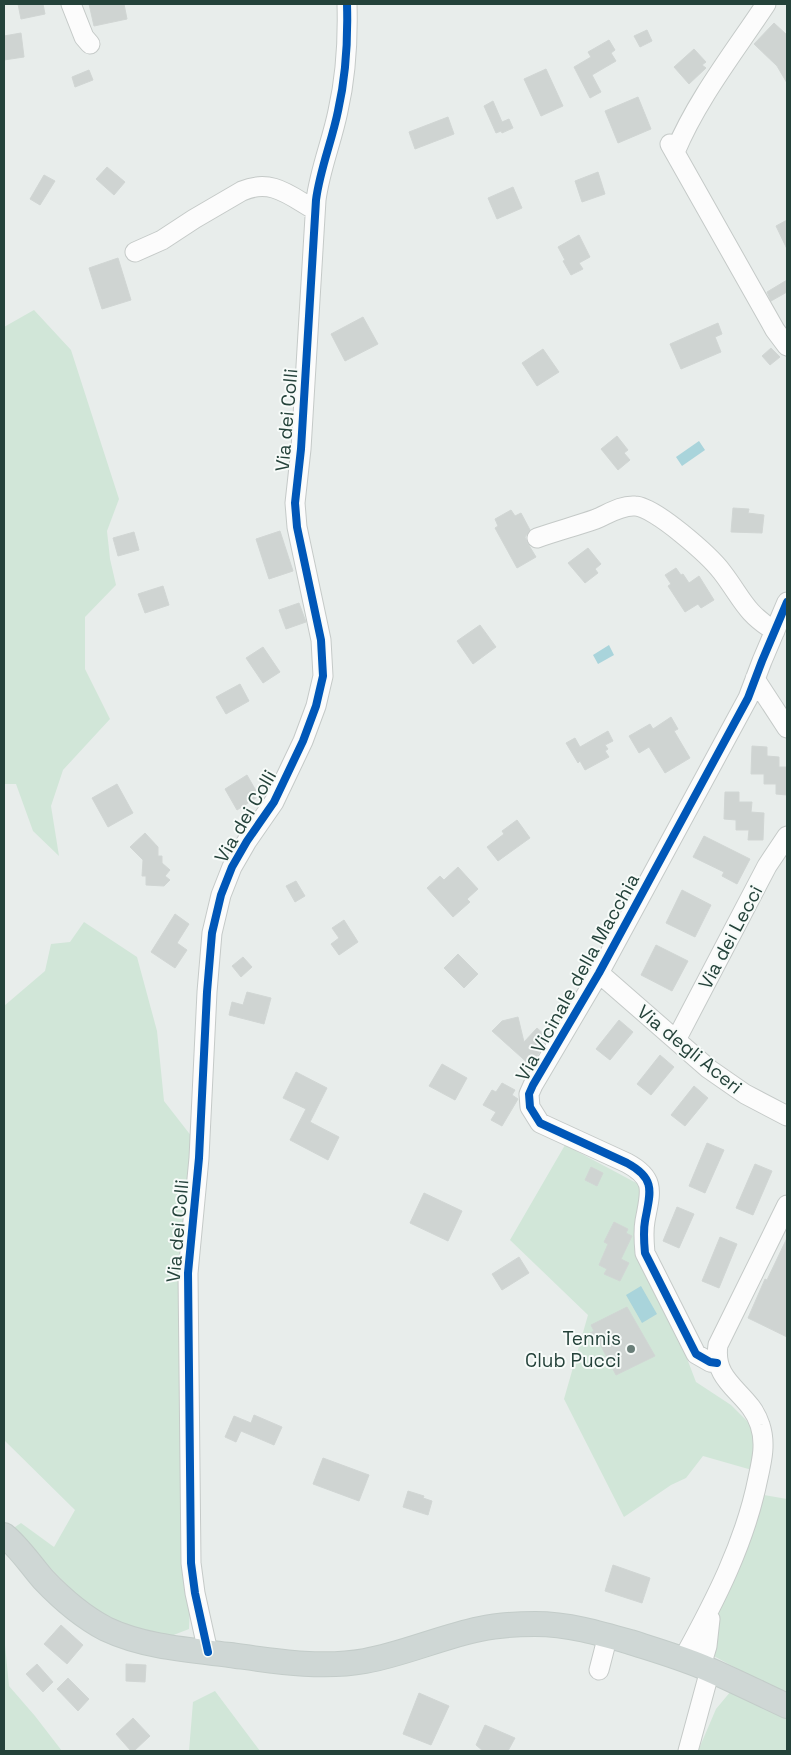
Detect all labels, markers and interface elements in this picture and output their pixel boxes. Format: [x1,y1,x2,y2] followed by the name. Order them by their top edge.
[270,368,303,473] street label: Via dei Colli
[209,765,282,867] street label: Via dei Colli
[510,869,645,1085] street label: Via Vicinale della Macchia
[693,881,768,994] street label: Via dei Lecci
[632,999,747,1099] street label: Via degli Aceri
[161,1179,194,1284] street label: Via dei Colli
[525,1326,621,1373] place label: Tennis Club Pucci
[625,1343,637,1355] marker: Tennis Club Pucci

